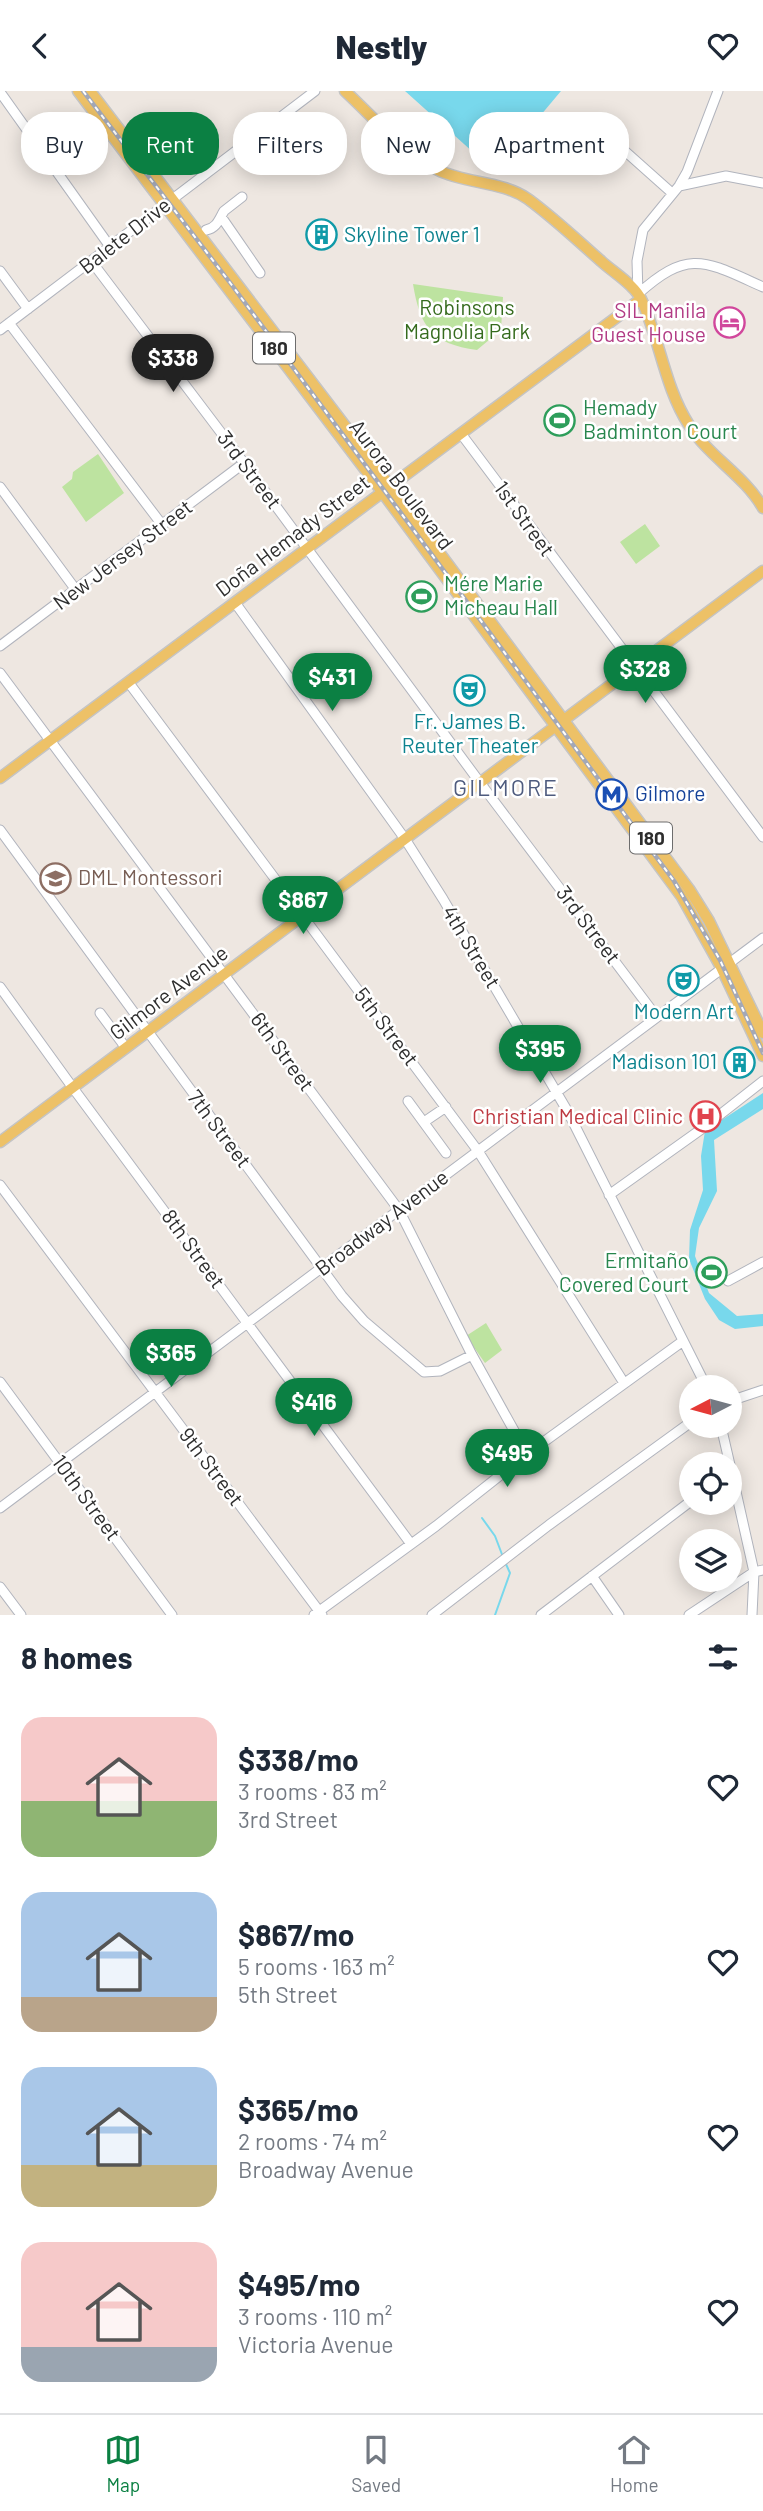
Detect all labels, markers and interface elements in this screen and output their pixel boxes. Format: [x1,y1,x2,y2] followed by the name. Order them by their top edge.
[21,27,59,65] icon: back
[336,27,427,65] text: Nestly
[704,27,742,65] icon: heart
[21,112,108,175] chip: Buy
[122,112,219,175] chip: Rent
[233,112,347,175] chip: Filters
[361,112,455,175] chip: New
[469,112,629,175] chip: Apartment
[73,191,175,278] street label: Balete Drive
[304,218,338,252] building icon: Skyline Tower 1
[344,221,480,246] place label: Skyline Tower 1
[404,294,530,343] park label: Robinsons Magnolia Park
[591,297,706,346] place label: SIL Manila Guest House
[712,306,746,340] hotel icon: SIL Manila Guest House
[253,333,295,363] road number: 180
[132,335,214,394] pin: $338
[148,343,198,371] text: $338
[583,394,738,443] place label: Hemady Badminton Court
[543,403,577,437] sports icon: Hemady Badminton Court
[345,414,459,554] street label: Aurora Boulevard
[213,425,288,513] street label: 3rd Street
[210,469,374,601] street label: Doña Hemady Street
[490,476,561,560] street label: 1st Street
[48,493,197,614] street label: New Jersey Street
[444,570,558,619] place label: Mére Marie Micheau Hall
[404,579,438,613] sports icon: Mére Marie Micheau Hall
[604,645,686,705] pin: $328
[291,653,373,713] pin: $431
[620,654,670,682] text: $328
[308,662,356,690] text: $431
[453,673,487,707] theatre icon: Fr. James B. Reuter Theater
[402,708,539,757] place label: Fr. James B. Reuter Theater
[453,773,559,801] district label: GILMORE
[595,777,629,811] metro station icon: Gilmore
[635,780,705,805] place label: Gilmore
[630,823,672,853] road number: 180
[38,861,72,895] school or university icon: DML Montessori
[78,864,223,889] place label: DML Montessori
[262,877,344,936] pin: $867
[552,880,627,968] street label: 3rd Street
[278,885,328,913] text: $867
[438,900,507,992] street label: 4th Street
[104,939,232,1044] street label: Gilmore Avenue
[667,963,701,997] theatre icon: Modern Art
[350,982,425,1070] street label: 5th Street
[634,998,734,1023] place label: Modern Art
[246,1007,320,1095] street label: 6th Street
[499,1025,581,1085] pin: $395
[515,1034,565,1062] text: $395
[723,1045,757,1079] building icon: Madison 101
[611,1048,717,1073] place label: Madison 101
[183,1084,257,1172] street label: 7th Street
[689,1100,723,1134] hospital icon: Christian Medical Clinic
[472,1103,683,1128] place label: Christian Medical Clinic
[309,1164,453,1280] street label: Broadway Avenue
[157,1204,231,1292] street label: 8th Street
[559,1247,689,1296] place label: Ermitaño Covered Court
[695,1256,729,1290] sports icon: Ermitaño Covered Court
[130,1329,212,1389] pin: $365
[146,1338,196,1366] text: $365
[679,1375,742,1439] north arrow
[679,1375,742,1592] map controls
[273,1379,355,1438] pin: $416
[291,1387,337,1415] text: $416
[175,1422,250,1510] street label: 9th Street
[466,1429,548,1489] pin: $495
[481,1438,533,1466] text: $495
[48,1449,127,1545] street label: 10th Street
[679,1452,742,1515] button: locate
[679,1529,742,1592] button: layers
[704,1638,742,1676] icon: filters
[21,1639,132,1675] text: 8 homes
[238,1741,359,1777] text: $338/mo
[77,1745,161,1829] icon: home
[704,1768,742,1806] icon: heart
[238,1777,387,1805] text: 3 rooms · 83 m²
[238,1805,338,1833] text: 3rd Street
[238,1916,354,1952] text: $867/mo
[77,1920,161,2004] icon: home
[704,1943,742,1981] icon: heart
[238,1952,395,1980] text: 5 rooms · 163 m²
[238,1980,338,2008] text: 5th Street
[238,2091,359,2127] text: $365/mo
[77,2095,161,2179] icon: home
[704,2118,742,2156] icon: heart
[238,2127,387,2155] text: 2 rooms · 74 m²
[238,2155,414,2183] text: Broadway Avenue
[238,2266,360,2302] text: $495/mo
[77,2270,161,2354] icon: home
[704,2293,742,2331] icon: heart
[238,2302,392,2330] text: 3 rooms · 110 m²
[238,2330,394,2358] text: Victoria Avenue
[104,2431,142,2496] tab: Map
[351,2431,401,2496] tab: Saved
[610,2431,659,2496] tab: Home

